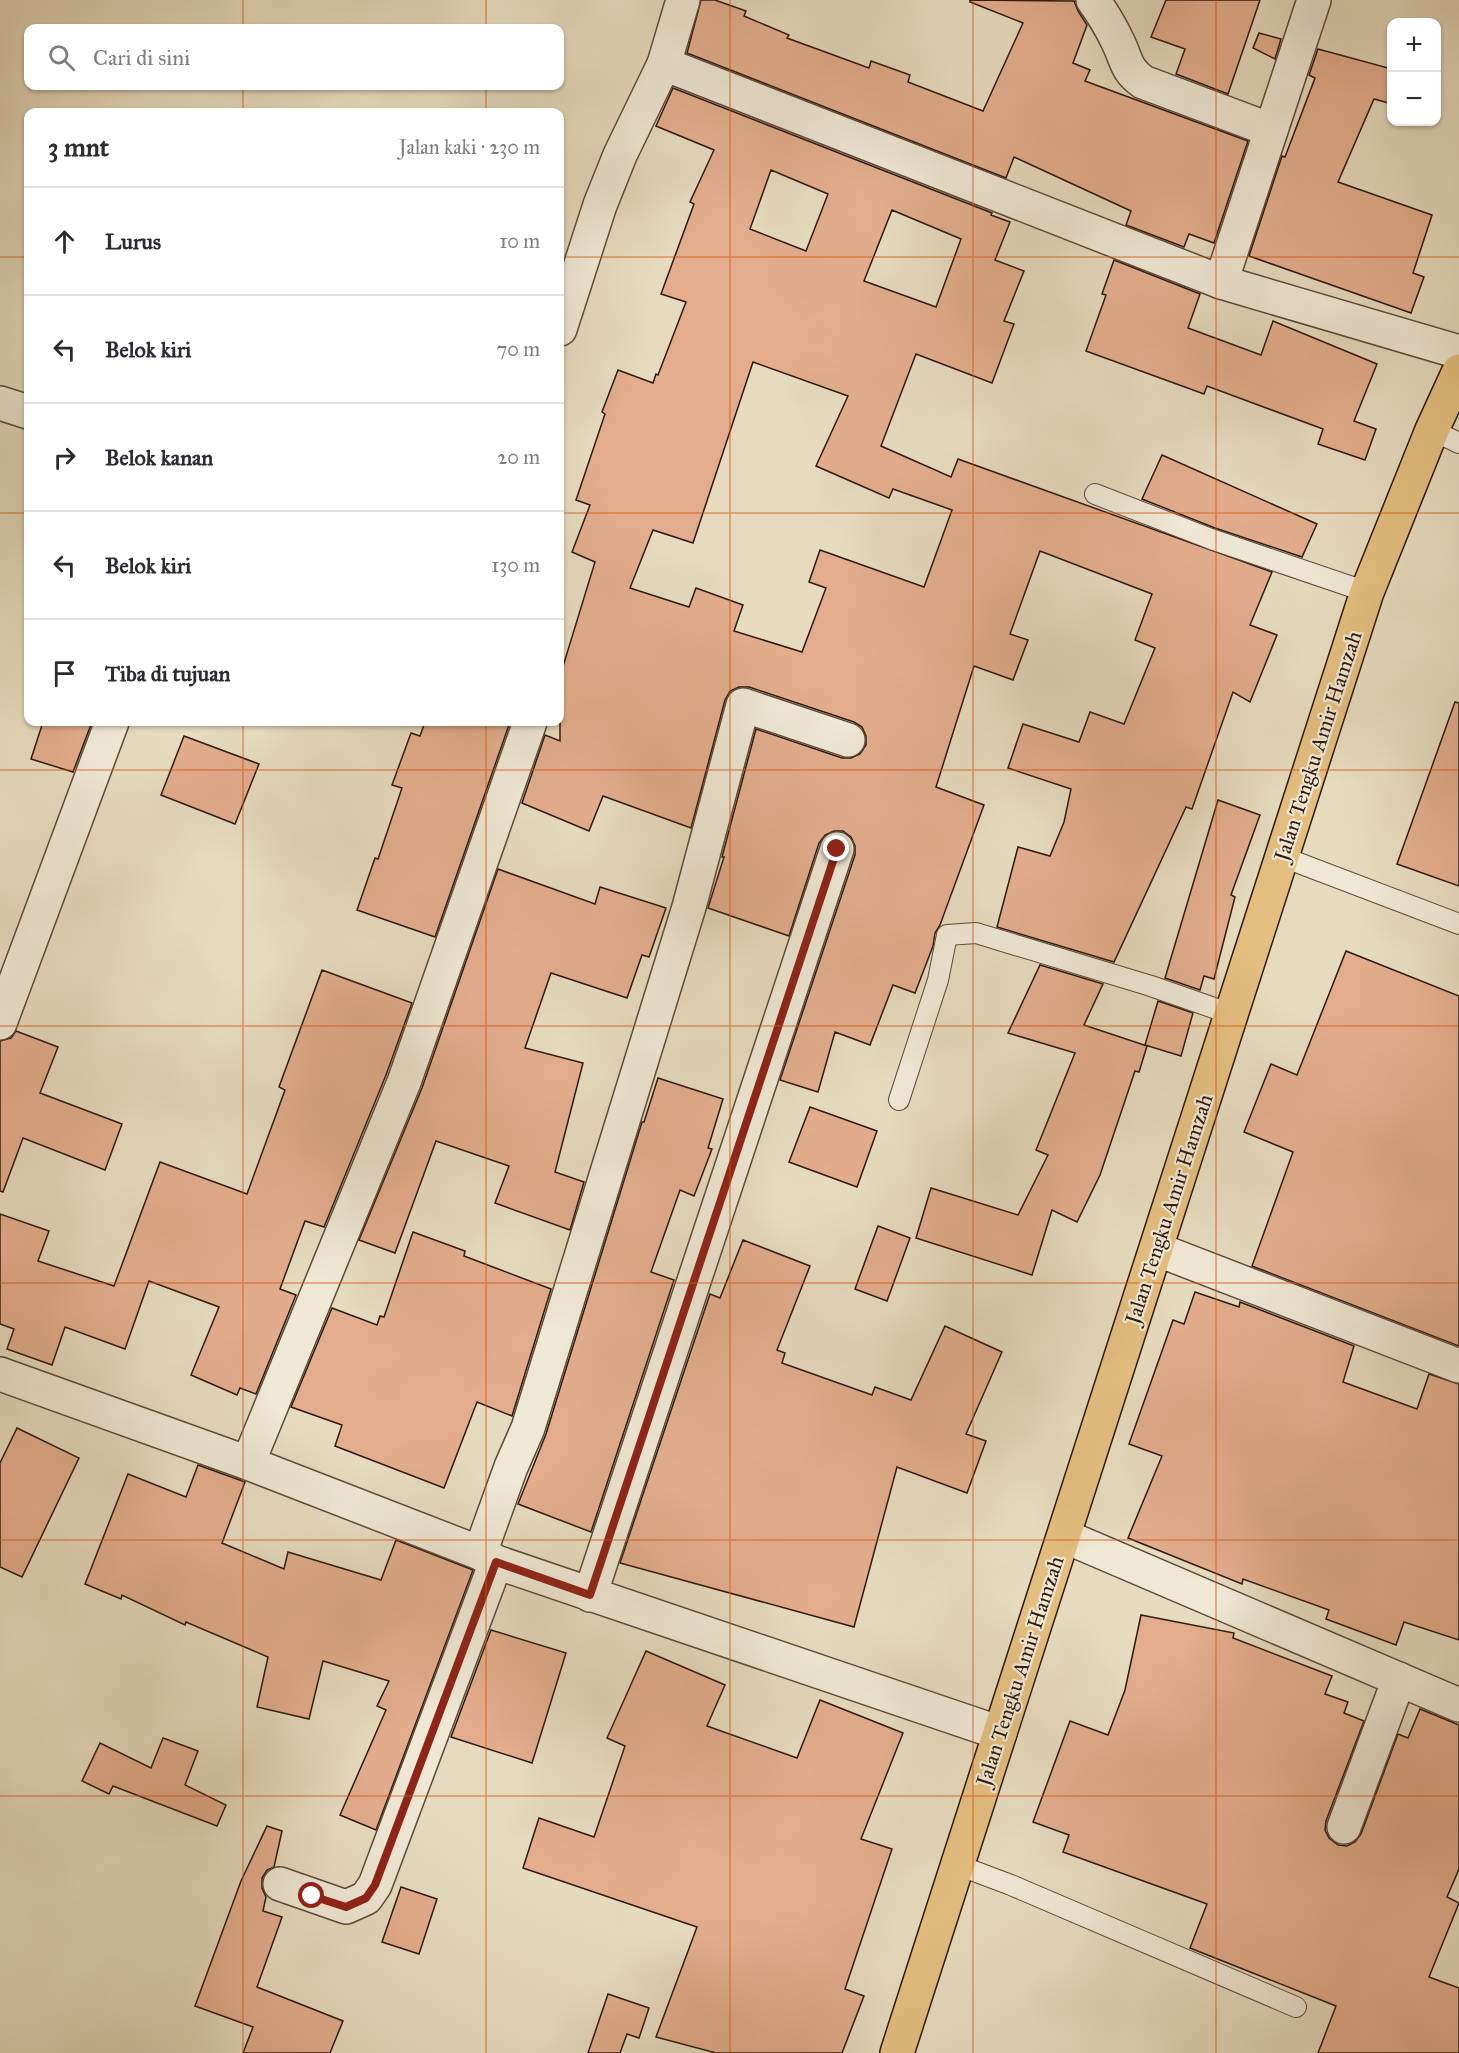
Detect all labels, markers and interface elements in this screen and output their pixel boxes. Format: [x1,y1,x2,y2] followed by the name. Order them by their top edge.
[1387,18,1441,126] map controls
[1387,18,1441,72] button: +
[24,24,564,90] search box
[45,41,78,74] icon: search
[93,44,190,71] text: Cari di sini
[1387,72,1441,126] button: −
[48,131,109,163] text: 3 mnt
[399,135,540,159] text: Jalan kaki · 230 m
[48,225,81,258] icon: ahead
[105,228,161,255] text: Lurus
[499,229,540,253] text: 10 m
[48,333,81,366] icon: left
[105,336,191,363] text: Belok kiri
[497,337,540,361] text: 70 m
[48,441,81,474] icon: right
[105,444,213,471] text: Belok kanan
[497,445,540,469] text: 20 m
[48,549,81,582] icon: left
[105,552,191,579] text: Belok kiri
[491,553,540,577] text: 130 m
[1268,627,1368,866] street label: Jalan Tengku Amir Hamzah
[48,657,81,690] icon: arrive
[105,660,230,687] text: Tiba di tujuan
[823,835,849,861] route end
[1119,1090,1219,1329] street label: Jalan Tengku Amir Hamzah
[970,1552,1070,1791] street label: Jalan Tengku Amir Hamzah
[298,1882,324,1908] route start

